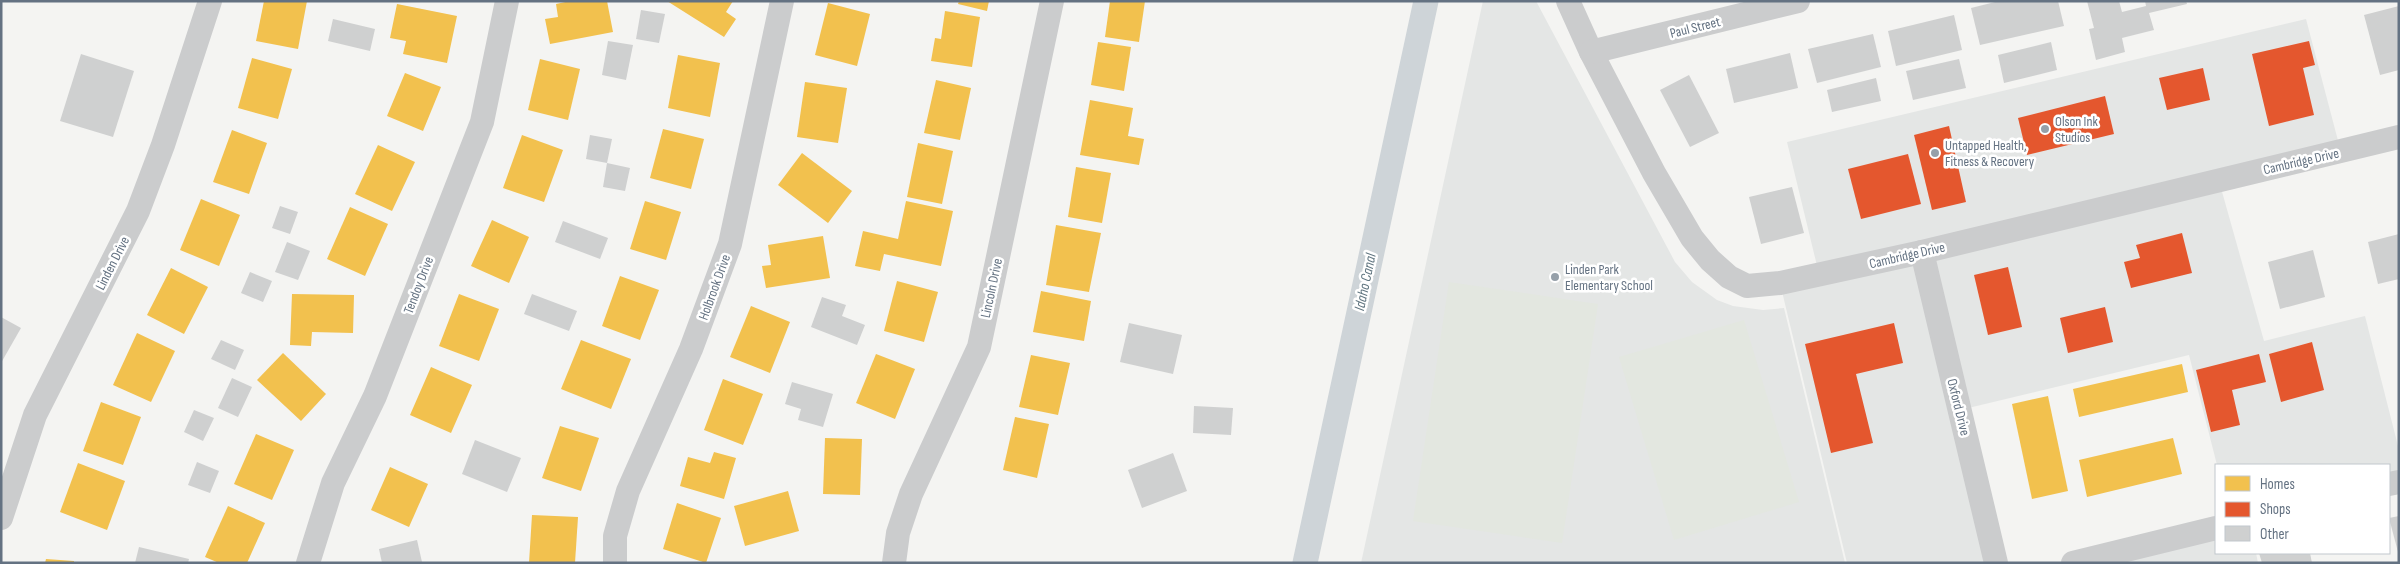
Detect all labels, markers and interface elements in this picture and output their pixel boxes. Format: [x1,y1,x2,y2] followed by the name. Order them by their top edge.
[1668,13,1722,42] street label: Paul Street
[2055,113,2098,146] place label: Olson Ink Studios
[2039,123,2051,135] marker: Olson Ink Studios
[1945,137,2035,170] place label: Untapped Health, Fitness & Recovery
[2262,145,2341,178] street label: Cambridge Drive
[1929,147,1941,159] marker: Untapped Health, Fitness & Recovery
[92,234,133,293] street label: Linden Drive
[1868,239,1947,272] street label: Cambridge Drive
[1350,250,1381,312] water label: Idaho Canal
[695,252,734,322] street label: Holbrook Drive
[400,254,437,316] street label: Tendoy Drive
[977,257,1006,319] street label: Lincoln Drive
[1565,261,1653,294] place label: Linden Park Elementary School
[1549,271,1561,283] marker: Linden Park Elementary School
[1943,377,1974,437] street label: Oxford Drive
[2215,464,2390,554] legend
[2260,475,2295,494] text: Homes
[2260,500,2291,519] text: Shops
[2260,525,2289,544] text: Other

